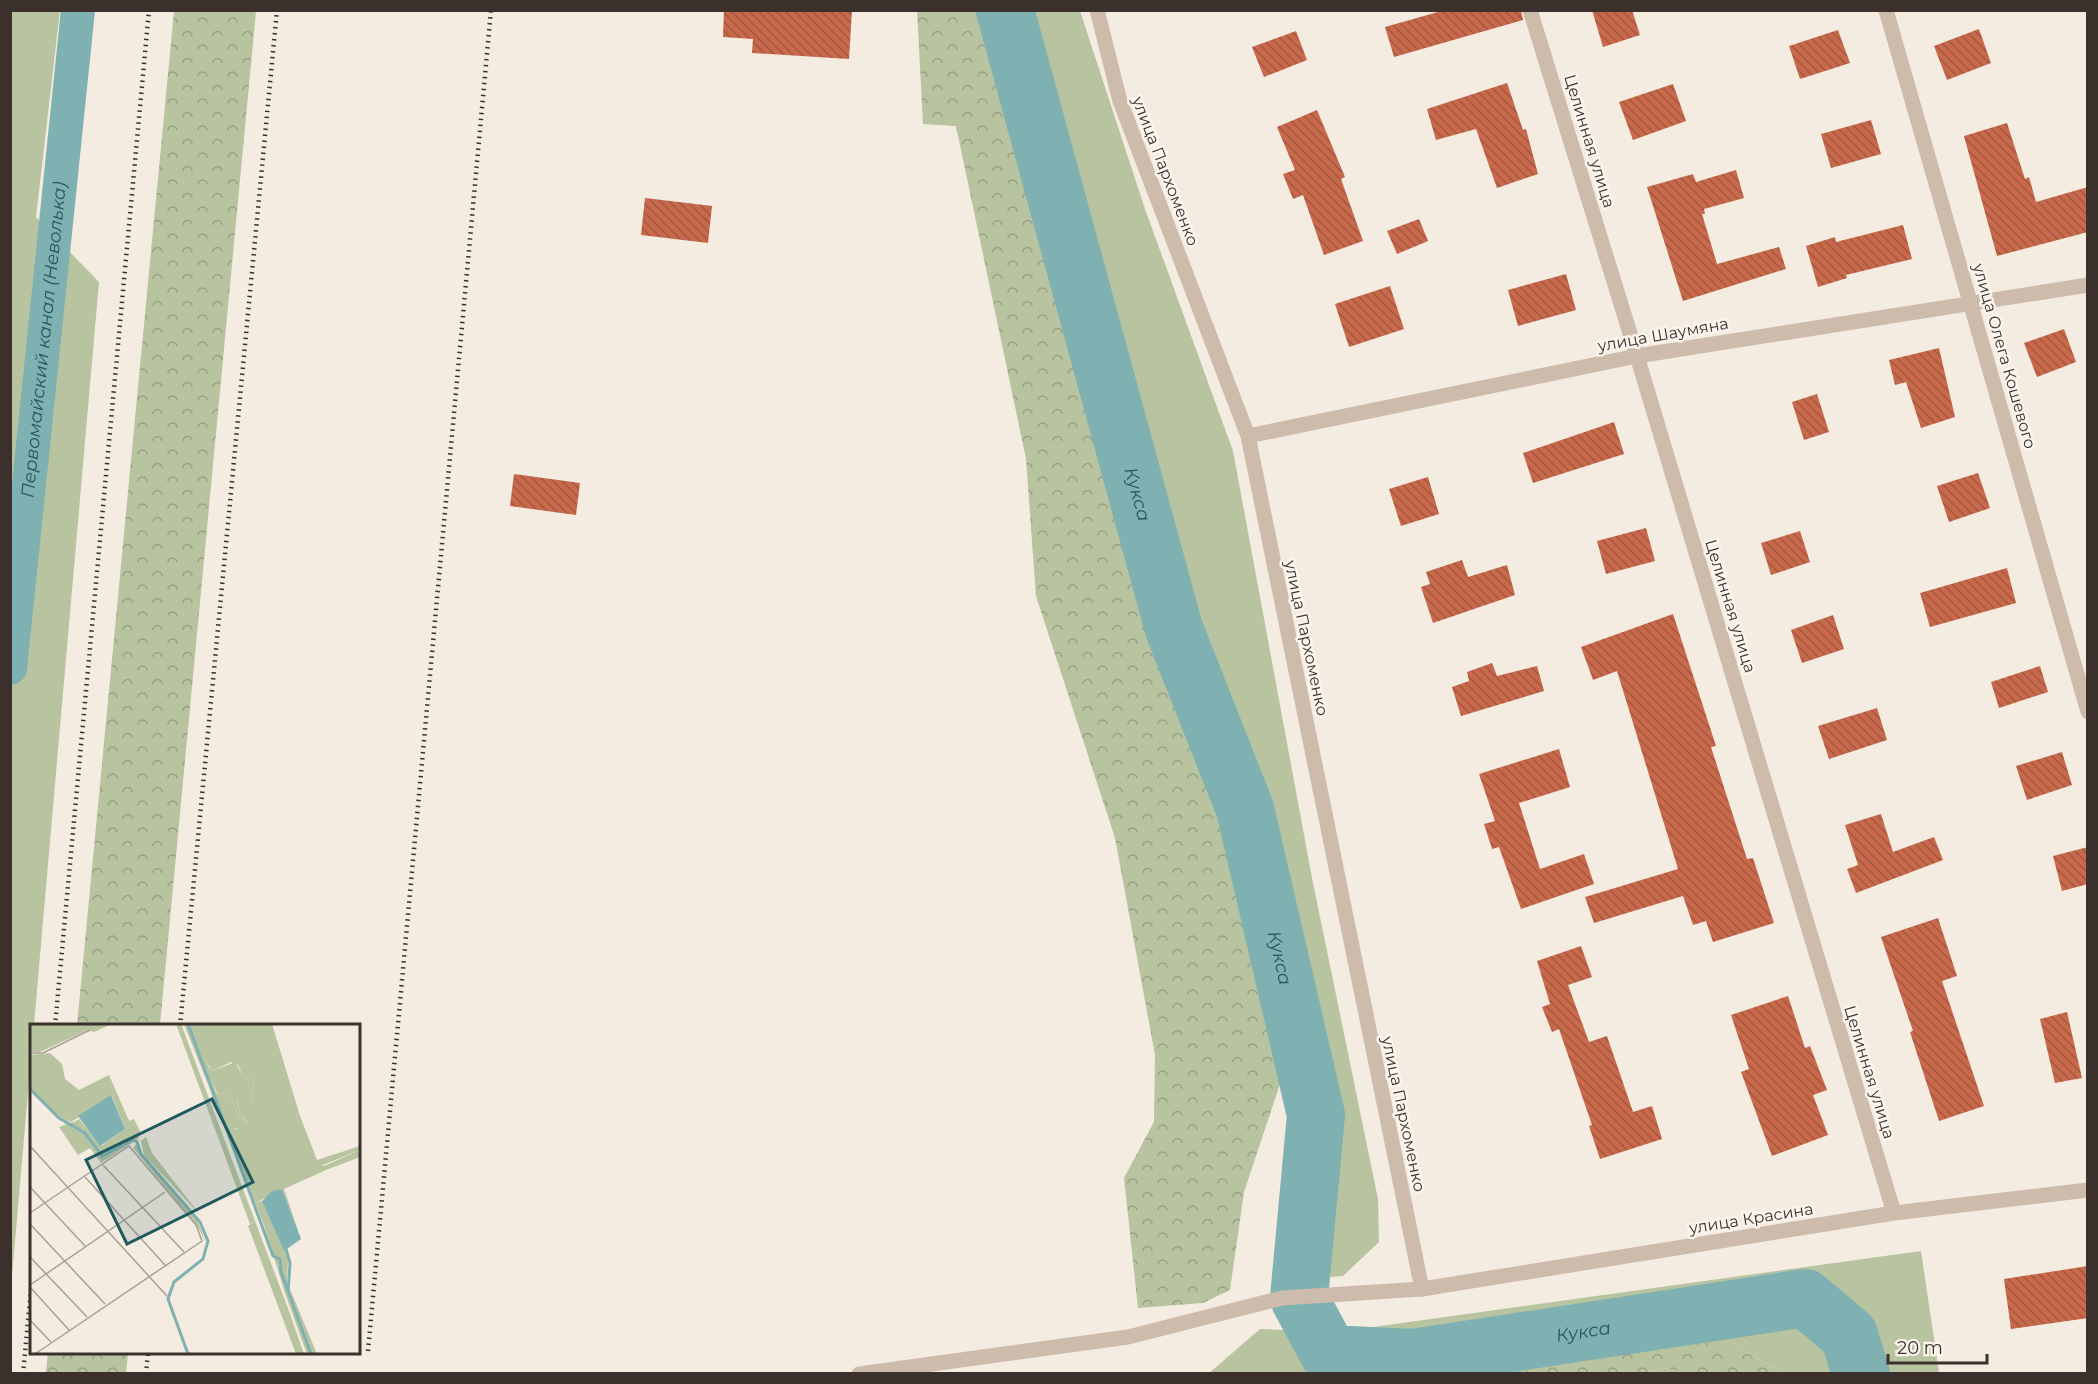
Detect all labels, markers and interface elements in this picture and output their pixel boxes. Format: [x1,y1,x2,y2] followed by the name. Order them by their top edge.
[1560,72,1619,210] street label: Целинная улица
[1128,93,1203,248] street label: улица Пархоменко
[17,180,71,499] water label: Первомайский канал (Неволька)
[1969,260,2040,451] street label: улица Олега Кошевого
[1595,314,1730,356] street label: улица Шаумяна
[1119,465,1155,524] water label: Кукса
[1701,537,1760,675] street label: Целинная улица
[1281,558,1332,717] street label: улица Пархоменко
[1263,929,1296,987] water label: Кукса
[1840,1003,1899,1141] street label: Целинная улица
[30,1024,360,1354] inset map
[1378,1034,1429,1193] street label: улица Пархоменко
[1687,1199,1815,1238] street label: улица Красина
[1554,1317,1612,1347] water label: Кукса
[1888,1327,1987,1365] scale bar
[1897,1337,1943,1359] text: 20 m

